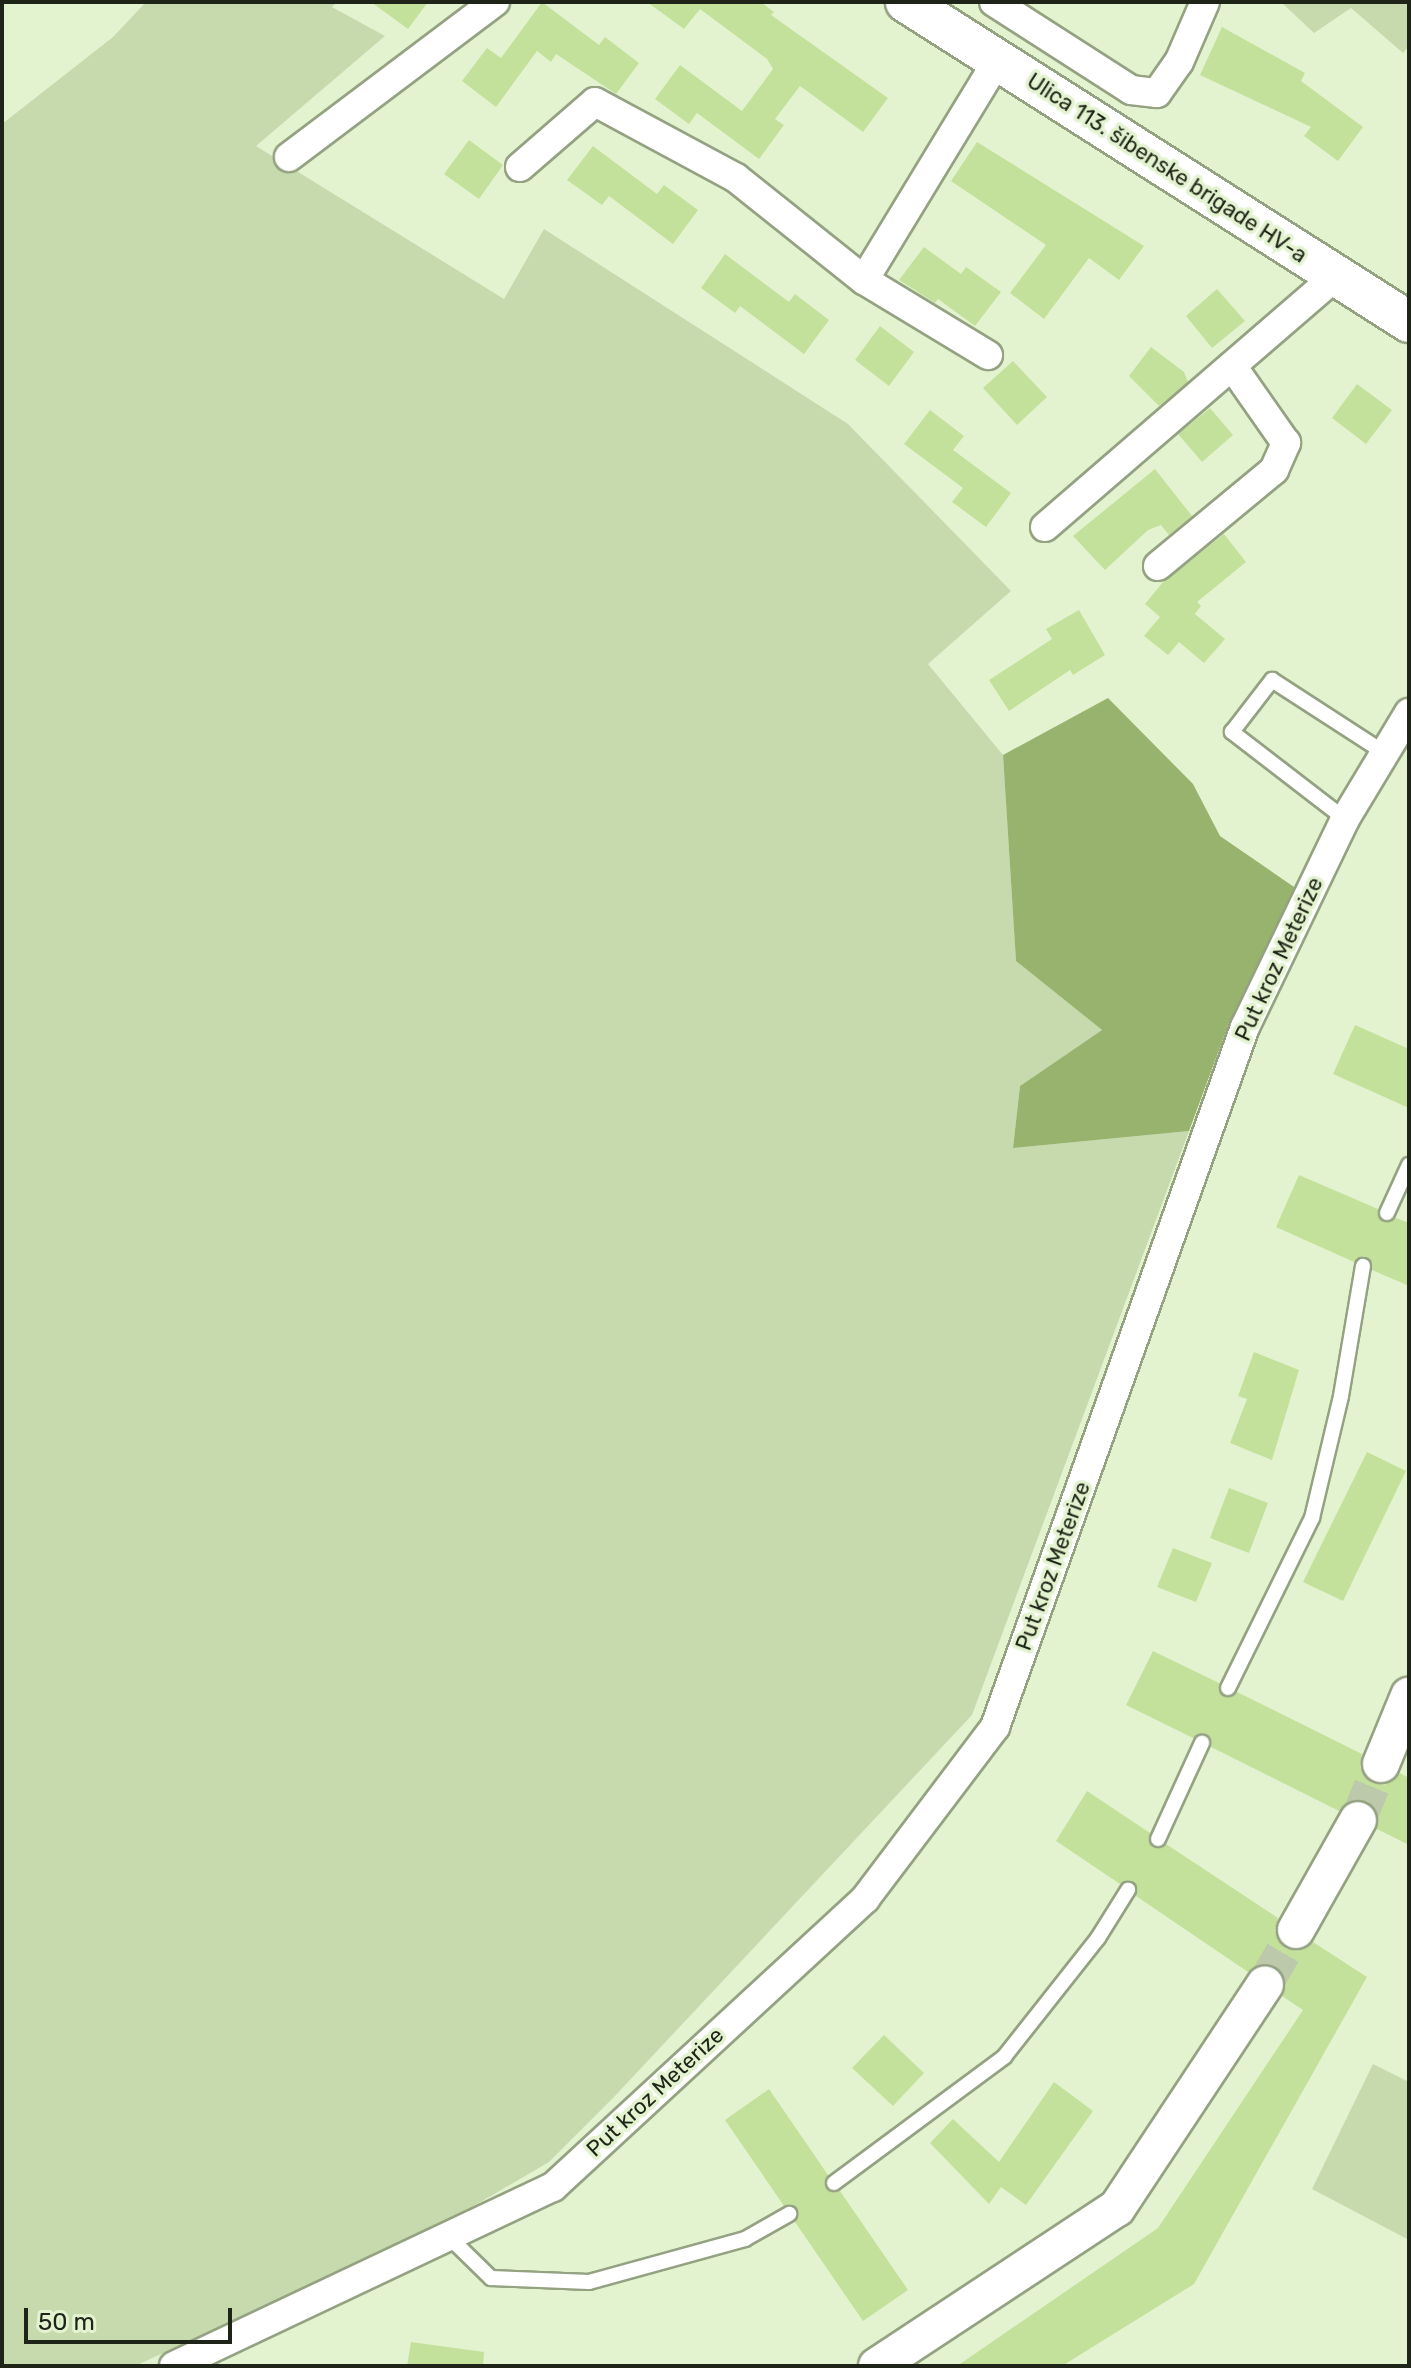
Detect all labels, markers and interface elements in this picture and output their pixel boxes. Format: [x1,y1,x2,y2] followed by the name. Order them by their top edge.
[1022,67,1312,269] street label: Ulica 113. šibenske brigade HV-a
[1229,873,1329,1045] street label: Put kroz Meterize
[1010,1478,1096,1654] street label: Put kroz Meterize
[581,2022,729,2162] street label: Put kroz Meterize
[28,2292,236,2342] scale bar
[38,2308,95,2336] text: 50 m

